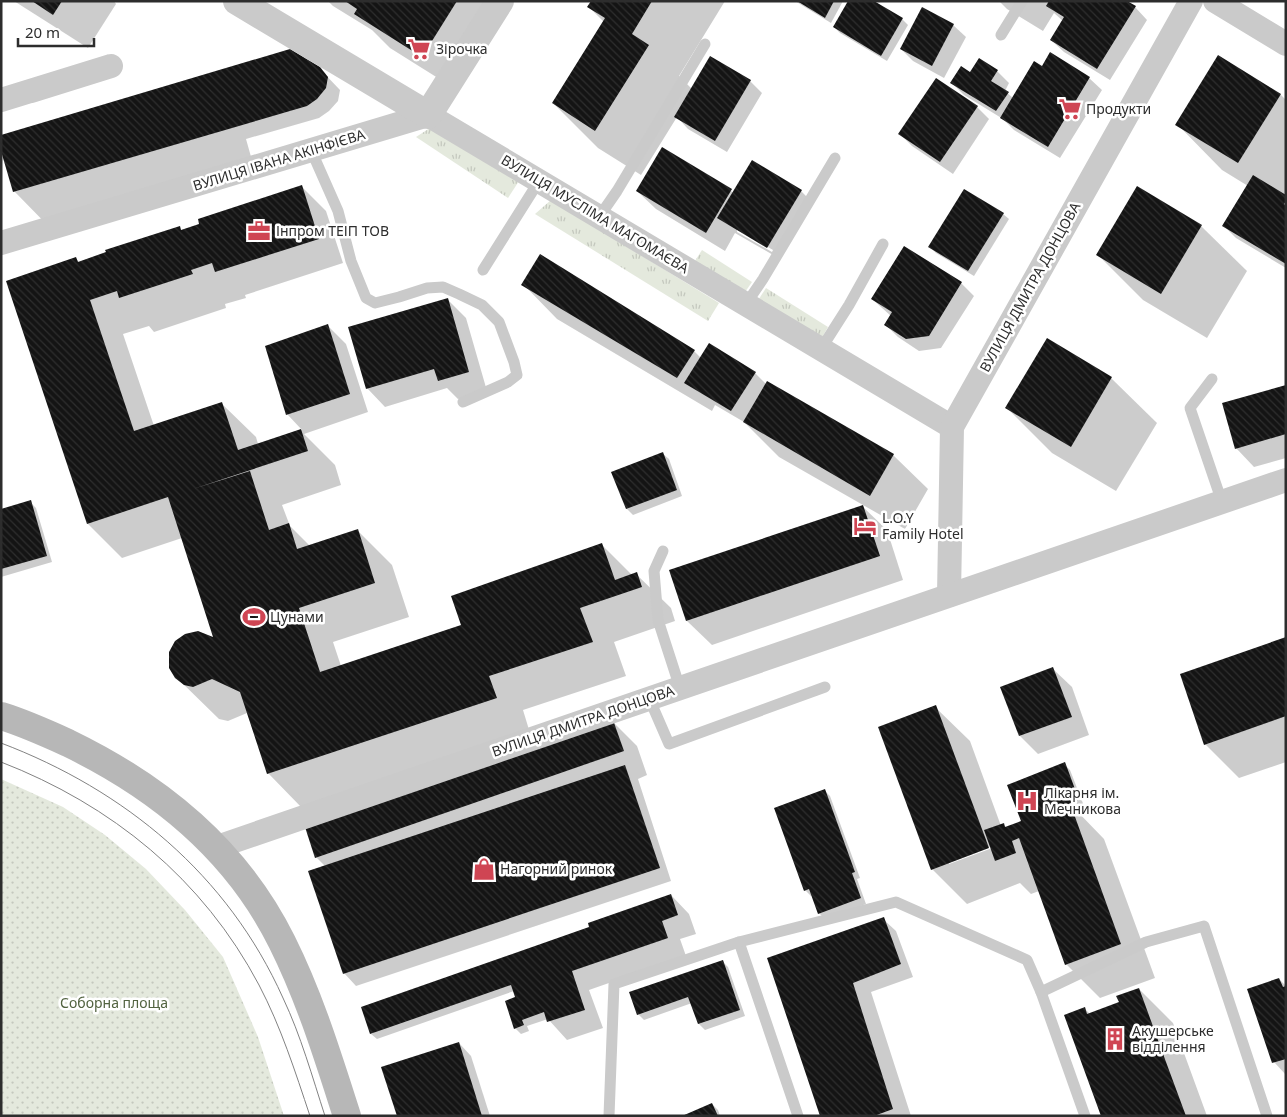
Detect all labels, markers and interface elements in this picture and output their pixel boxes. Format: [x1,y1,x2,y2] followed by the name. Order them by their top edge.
[18,15,94,47] scale bar
[25,22,60,42] text: 20 m
[406,36,432,62] supermarket icon: Зірочка
[436,39,488,58] place label: Зірочка
[1057,96,1083,122] supermarket icon: Продукти
[1086,99,1151,118] place label: Продукти
[190,124,367,195] street label: ВУЛИЦЯ ІВАНА АКІНФІЄВА
[498,150,693,277] street label: ВУЛИЦЯ МУСЛІМА МАГОМАЄВА
[975,198,1084,375] street label: ВУЛИЦЯ ДМИТРА ДОНЦОВА
[246,218,272,244] office icon: Інпром ТЕІП ТОВ
[276,221,389,240] place label: Інпром ТЕІП ТОВ
[882,508,964,543] place label: L.O.Y Family Hotel
[852,513,878,539] hotel icon: L.O.Y Family Hotel
[241,604,267,630] sports icon: Цунами
[270,607,324,626] place label: Цунами
[489,680,677,761] street label: ВУЛИЦЯ ДМИТРА ДОНЦОВА
[1044,783,1121,818] place label: Лікарня ім. Мечникова
[1014,788,1040,814] hospital icon: Лікарня ім. Мечникова
[471,856,497,882] shop icon: Нагорний ринок
[500,859,613,878] place label: Нагорний ринок
[60,993,168,1012] park label: Соборна площа
[1132,1021,1214,1056] place label: Акушерське відділення
[1102,1026,1128,1052] building icon: Акушерське відділення

